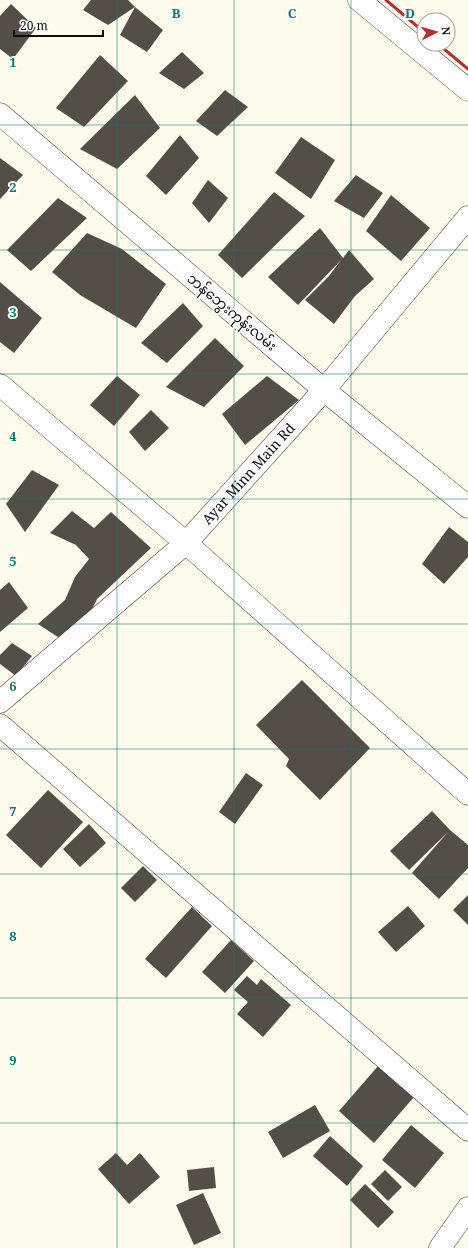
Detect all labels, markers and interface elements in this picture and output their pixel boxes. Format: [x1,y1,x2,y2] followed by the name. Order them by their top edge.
[172,4,181,22] text: B
[288,4,297,22] text: C
[405,4,415,22] text: D
[14,12,103,38] scale bar
[416,12,456,52] north arrow
[20,17,48,34] text: 20 m
[439,26,454,36] text: N
[9,53,17,71] text: 1
[9,178,17,196] text: 2
[182,268,281,357] street label: ဘန်ဘွေးကုန်းလမ်း
[9,303,17,321] text: 3
[197,418,299,528] street label: Ayar Minn Main Rd
[9,427,17,445] text: 4
[9,552,17,570] text: 5
[9,677,17,695] text: 6
[9,802,17,820] text: 7
[9,927,17,945] text: 8
[9,1051,17,1069] text: 9

